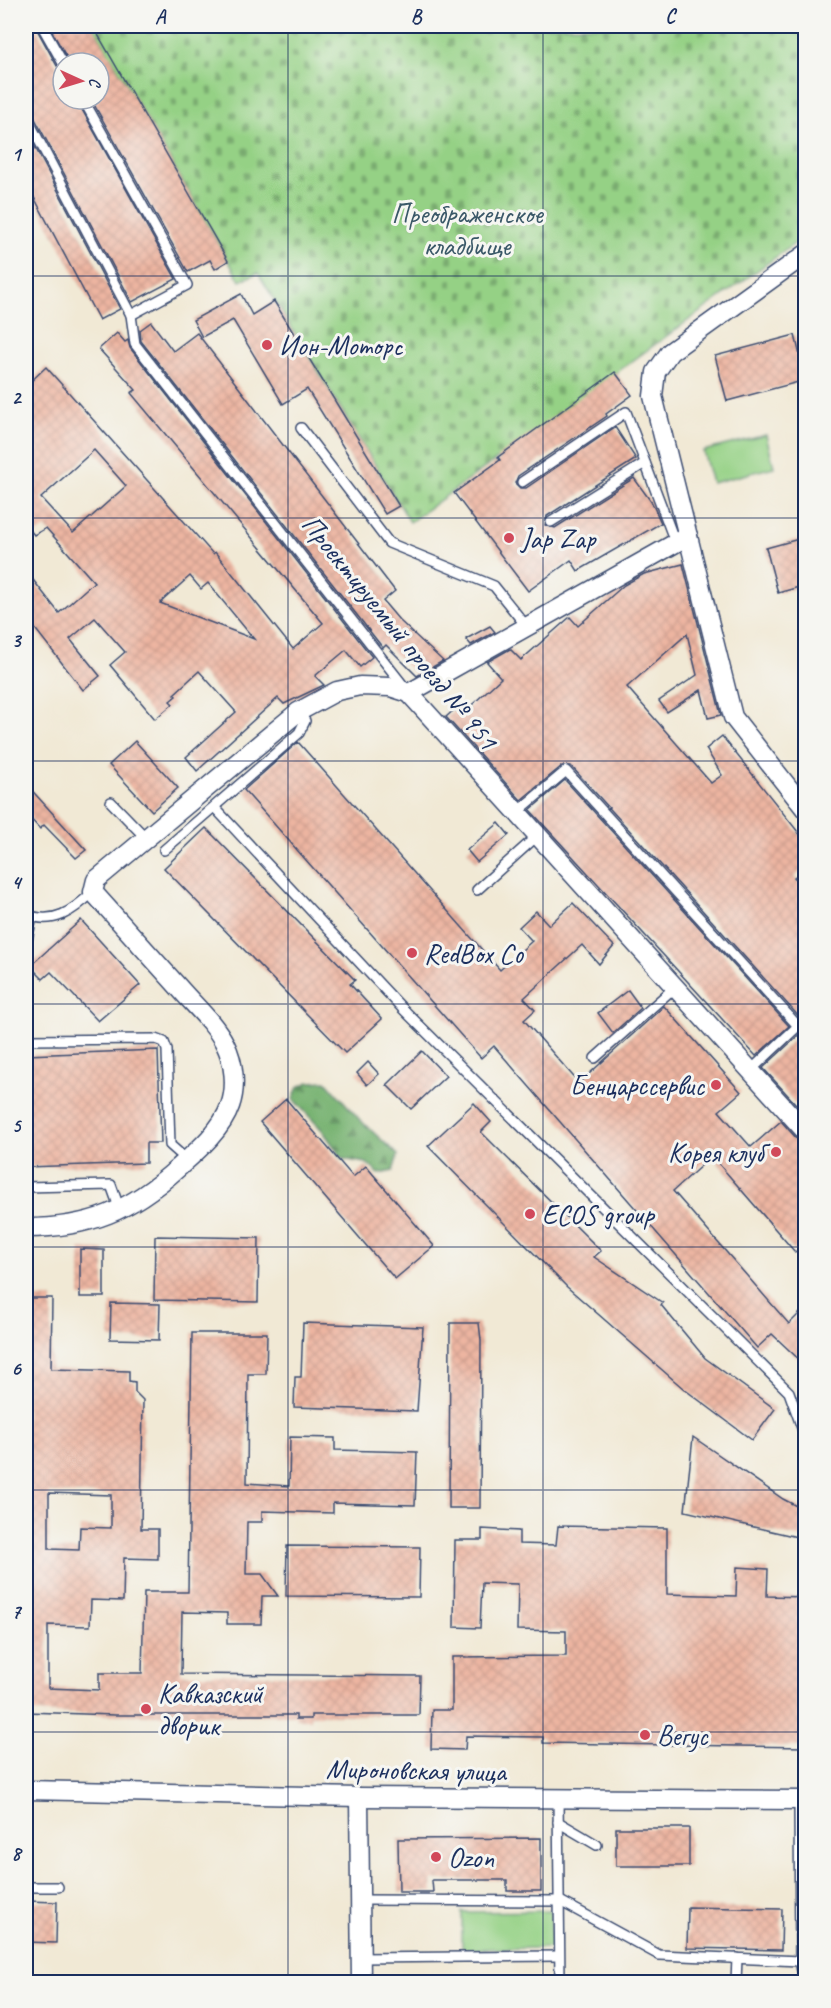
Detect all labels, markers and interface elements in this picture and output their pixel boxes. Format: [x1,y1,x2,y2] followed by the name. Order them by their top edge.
[155,4,167,29] text: A
[411,4,423,29] text: B
[665,4,677,29] text: C
[51,51,111,111] north arrow
[85,77,105,89] text: С
[12,142,23,167] text: 1
[391,196,544,263] park label: Преображенское кладбище
[279,328,404,363] place label: Ион-Моторс
[260,338,274,352] marker: Ион-Моторс
[12,385,23,410] text: 2
[294,507,507,758] street label: Проектируемый проезд № 951
[519,521,597,556] place label: Jap Zap
[502,531,516,545] marker: Jap Zap
[12,628,23,653] text: 3
[12,870,24,895] text: 4
[424,936,525,971] place label: RedBox Co
[405,946,419,960] marker: RedBox Co
[570,1068,705,1103] place label: Бенцарссервис
[709,1078,723,1092] marker: Бенцарссервис
[12,1113,23,1138] text: 5
[668,1135,771,1170] place label: Корея клуб
[769,1145,783,1159] marker: Корея клуб
[542,1197,656,1232] place label: ECOS group
[523,1207,537,1221] marker: ECOS group
[11,1356,22,1381] text: 6
[12,1599,23,1624] text: 7
[158,1676,264,1743] place label: Кавказский дворик
[139,1702,153,1716] marker: Кавказский дворик
[657,1718,709,1753] place label: Вегус
[638,1728,652,1742] marker: Вегус
[326,1751,508,1789] street label: Мироновская улица
[448,1840,494,1875] place label: Ozon
[12,1841,24,1866] text: 8
[429,1850,443,1864] marker: Ozon

